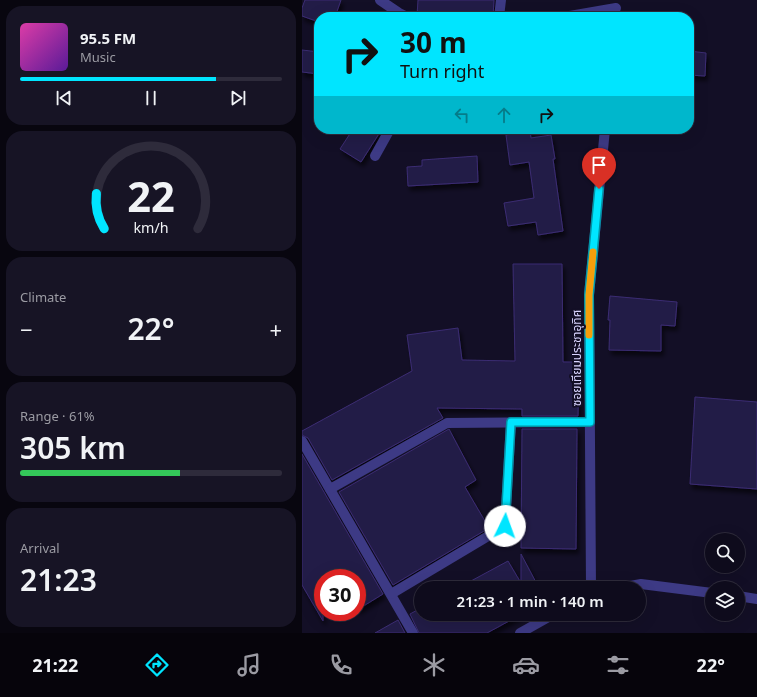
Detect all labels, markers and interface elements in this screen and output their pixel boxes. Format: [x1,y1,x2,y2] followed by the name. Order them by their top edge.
[400,23,467,61] text: 30 m
[80,28,136,48] text: 95.5 FM
[334,28,386,80] icon: right
[80,48,116,66] text: Music
[400,59,484,83] text: Turn right
[53,87,75,109] icon: previous
[140,87,162,109] icon: pause
[227,87,249,109] icon: next
[451,104,473,126] icon: left
[493,104,515,126] icon: ahead
[535,104,557,126] icon: right
[582,148,616,189] pin
[588,154,610,176] icon: arrive
[127,168,175,224] text: 22
[133,218,169,237] text: km/h
[20,288,66,306] text: Climate
[127,308,175,349] text: 22°
[568,310,585,406] street label: ซอยเทียมประชาอุทิศ
[20,314,33,344] text: −
[269,314,282,344] text: +
[20,407,95,425] text: Range · 61%
[20,427,126,468] text: 305 km
[484,505,526,547] position arrow
[705,533,745,621] map controls
[705,533,745,573] button: search
[20,539,60,557] text: Arrival
[20,559,97,600] text: 21:23
[314,569,366,621] speed limit sign: 30
[705,581,745,621] button: layers
[456,591,604,611] text: 21:23 · 1 min · 140 m
[143,651,171,679] icon: directions
[235,651,263,679] icon: music
[327,651,355,679] icon: phone
[420,651,448,679] icon: climate
[512,651,540,679] icon: car
[604,651,632,679] icon: filters
[32,653,78,677] text: 21:22
[697,653,725,677] text: 22°

